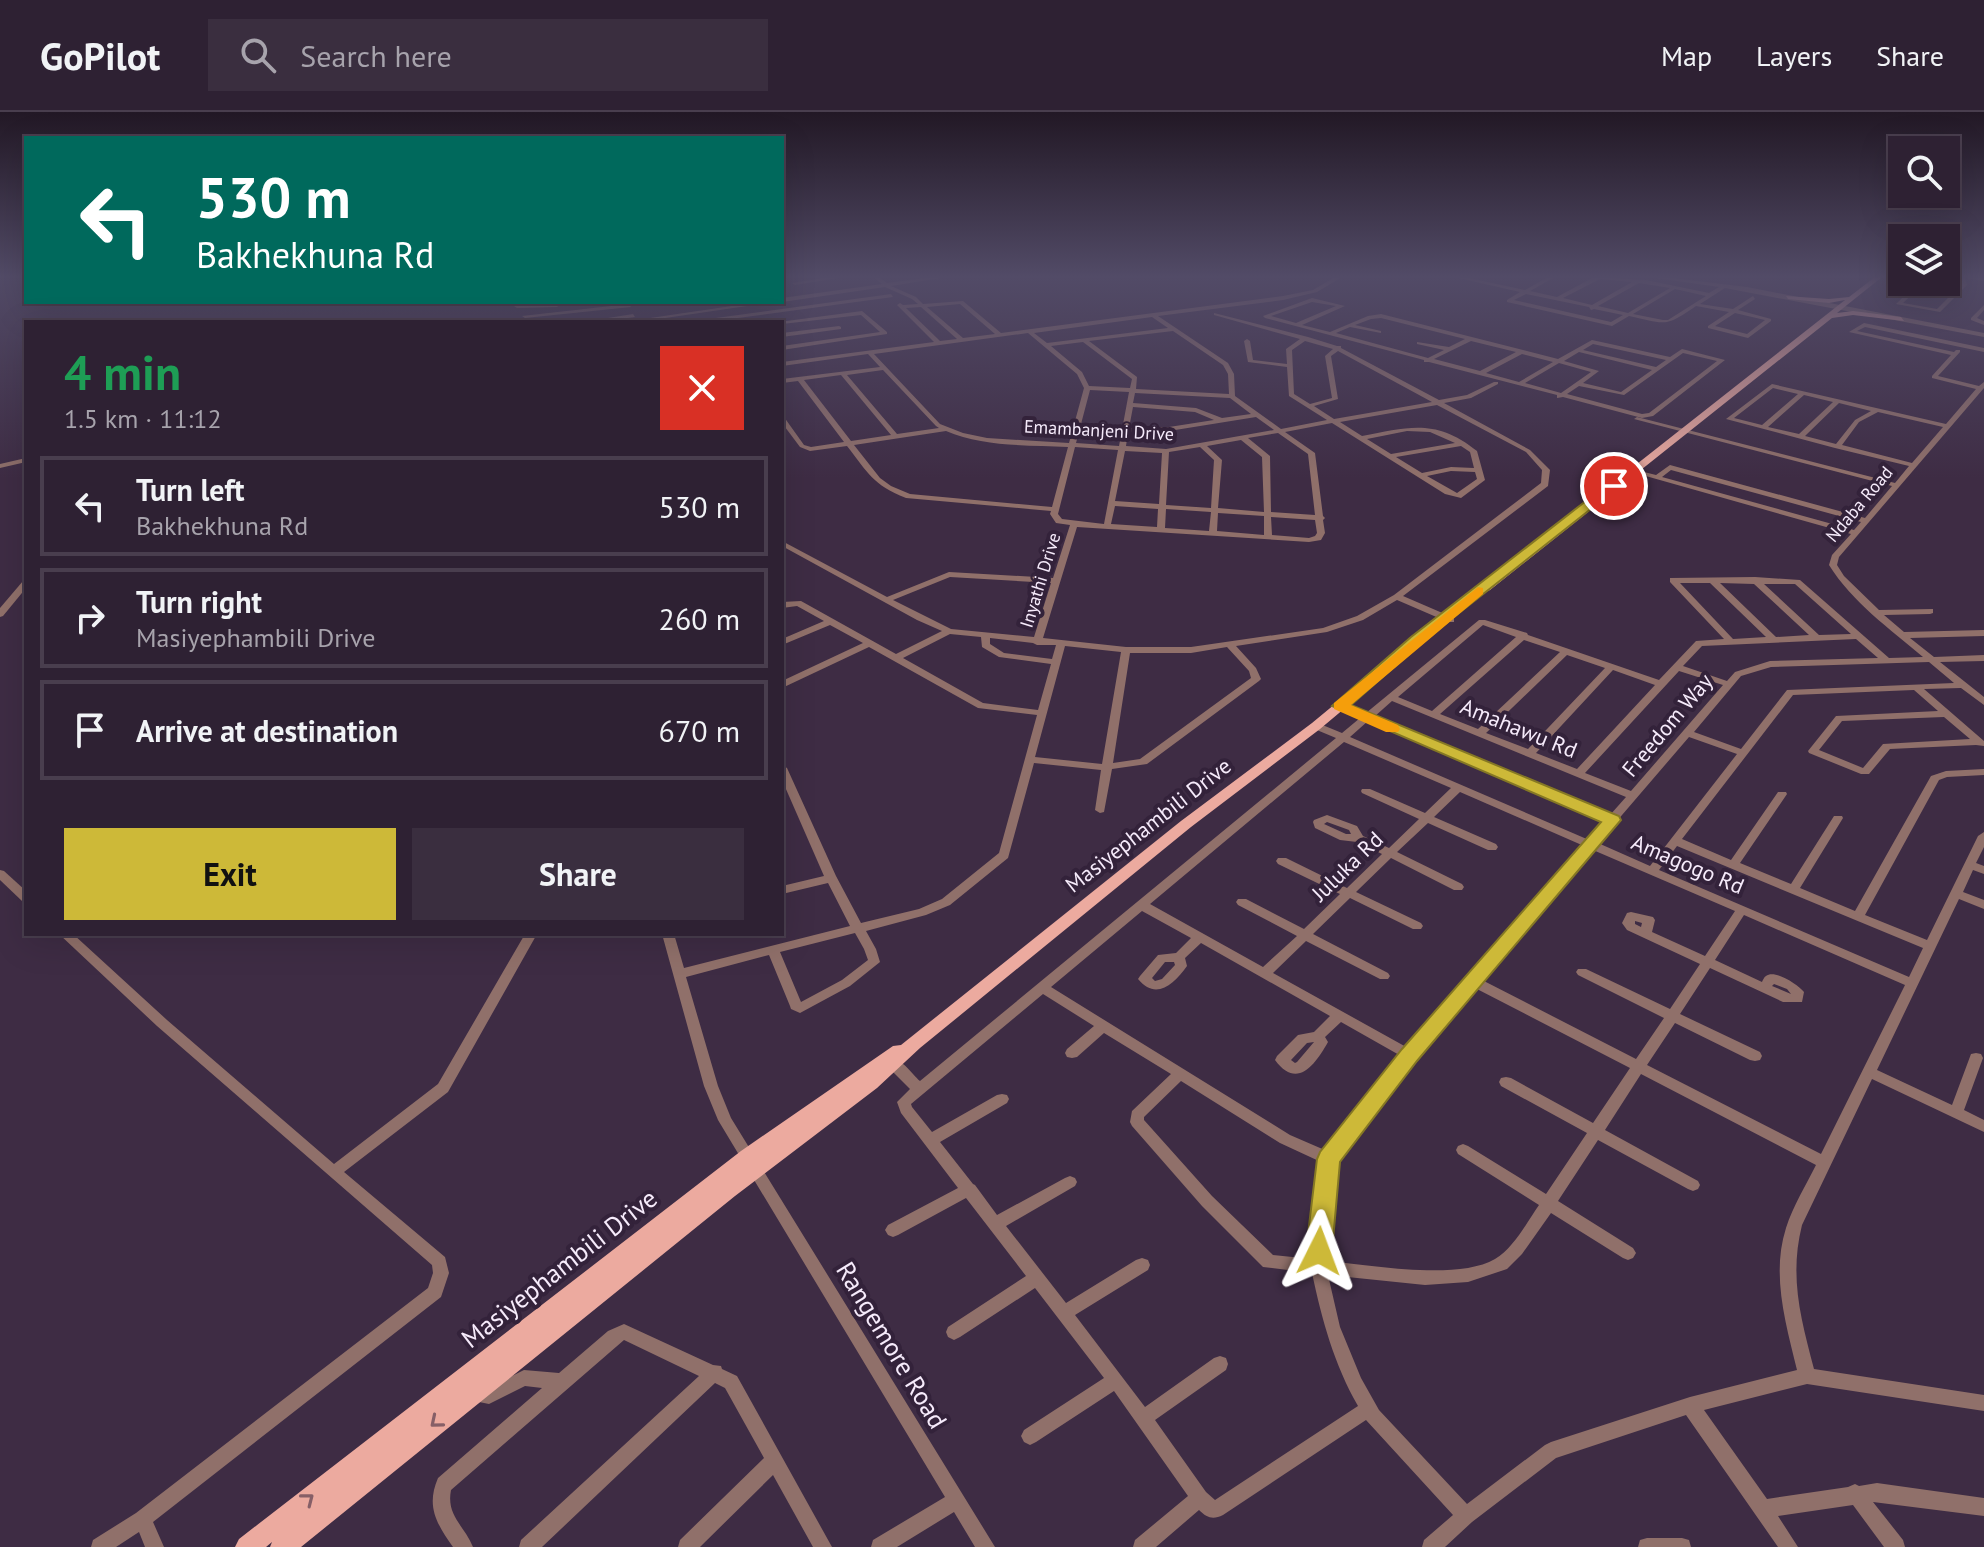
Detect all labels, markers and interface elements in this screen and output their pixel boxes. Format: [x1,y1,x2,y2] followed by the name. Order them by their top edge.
[208,19,768,91] search box
[40,31,160,80] text: GoPilot
[236,33,280,77] icon: search
[300,36,452,75] text: Search here
[1661,37,1712,74] text: Map
[1756,37,1832,74] text: Layers
[1876,37,1944,74] text: Share
[1888,136,1960,296] map controls
[1888,136,1960,208] button: search
[196,161,351,233] text: 530 m
[64,168,168,272] icon: left
[1888,224,1960,296] button: layers
[196,231,434,278] text: Bakhekhuna Rd
[64,341,181,403] text: 4 min
[660,346,744,430] button: close
[64,402,222,435] text: 1.5 km · 11:12
[1023,415,1175,445] street label: Emambanjeni Drive
[1580,452,1648,520] pin
[1821,461,1897,547] street label: Ndaba Road
[1592,464,1636,508] icon: arrive
[136,470,244,509] text: Turn left
[68,484,112,528] icon: left
[659,487,740,526] text: 530 m
[136,509,308,542] text: Bakhekhuna Rd
[1015,530,1065,630] street label: Inyathi Drive
[136,582,262,621] text: Turn right
[68,596,112,640] icon: right
[659,599,740,638] text: 260 m
[136,621,376,654] text: Masiyephambili Drive
[1616,667,1719,782] street label: Freedom Way
[1457,692,1581,764] street label: Amahawu Rd
[68,708,112,752] icon: arrive
[136,711,398,750] text: Arrive at destination
[659,711,740,750] text: 670 m
[1060,752,1236,898] street label: Masiyephambili Drive
[1305,825,1389,908] street label: Juluka Rd
[64,828,396,920] button: Exit
[412,828,744,920] button: Share
[1627,828,1749,900] street label: Amagogo Rd
[454,1181,664,1355] street label: Masiyephambili Drive
[1277,1209,1361,1293] position arrow
[829,1256,955,1434] street label: Rangemore Road
[430,1412,445,1427] one-way arrow
[299,1494,313,1509] one-way arrow

